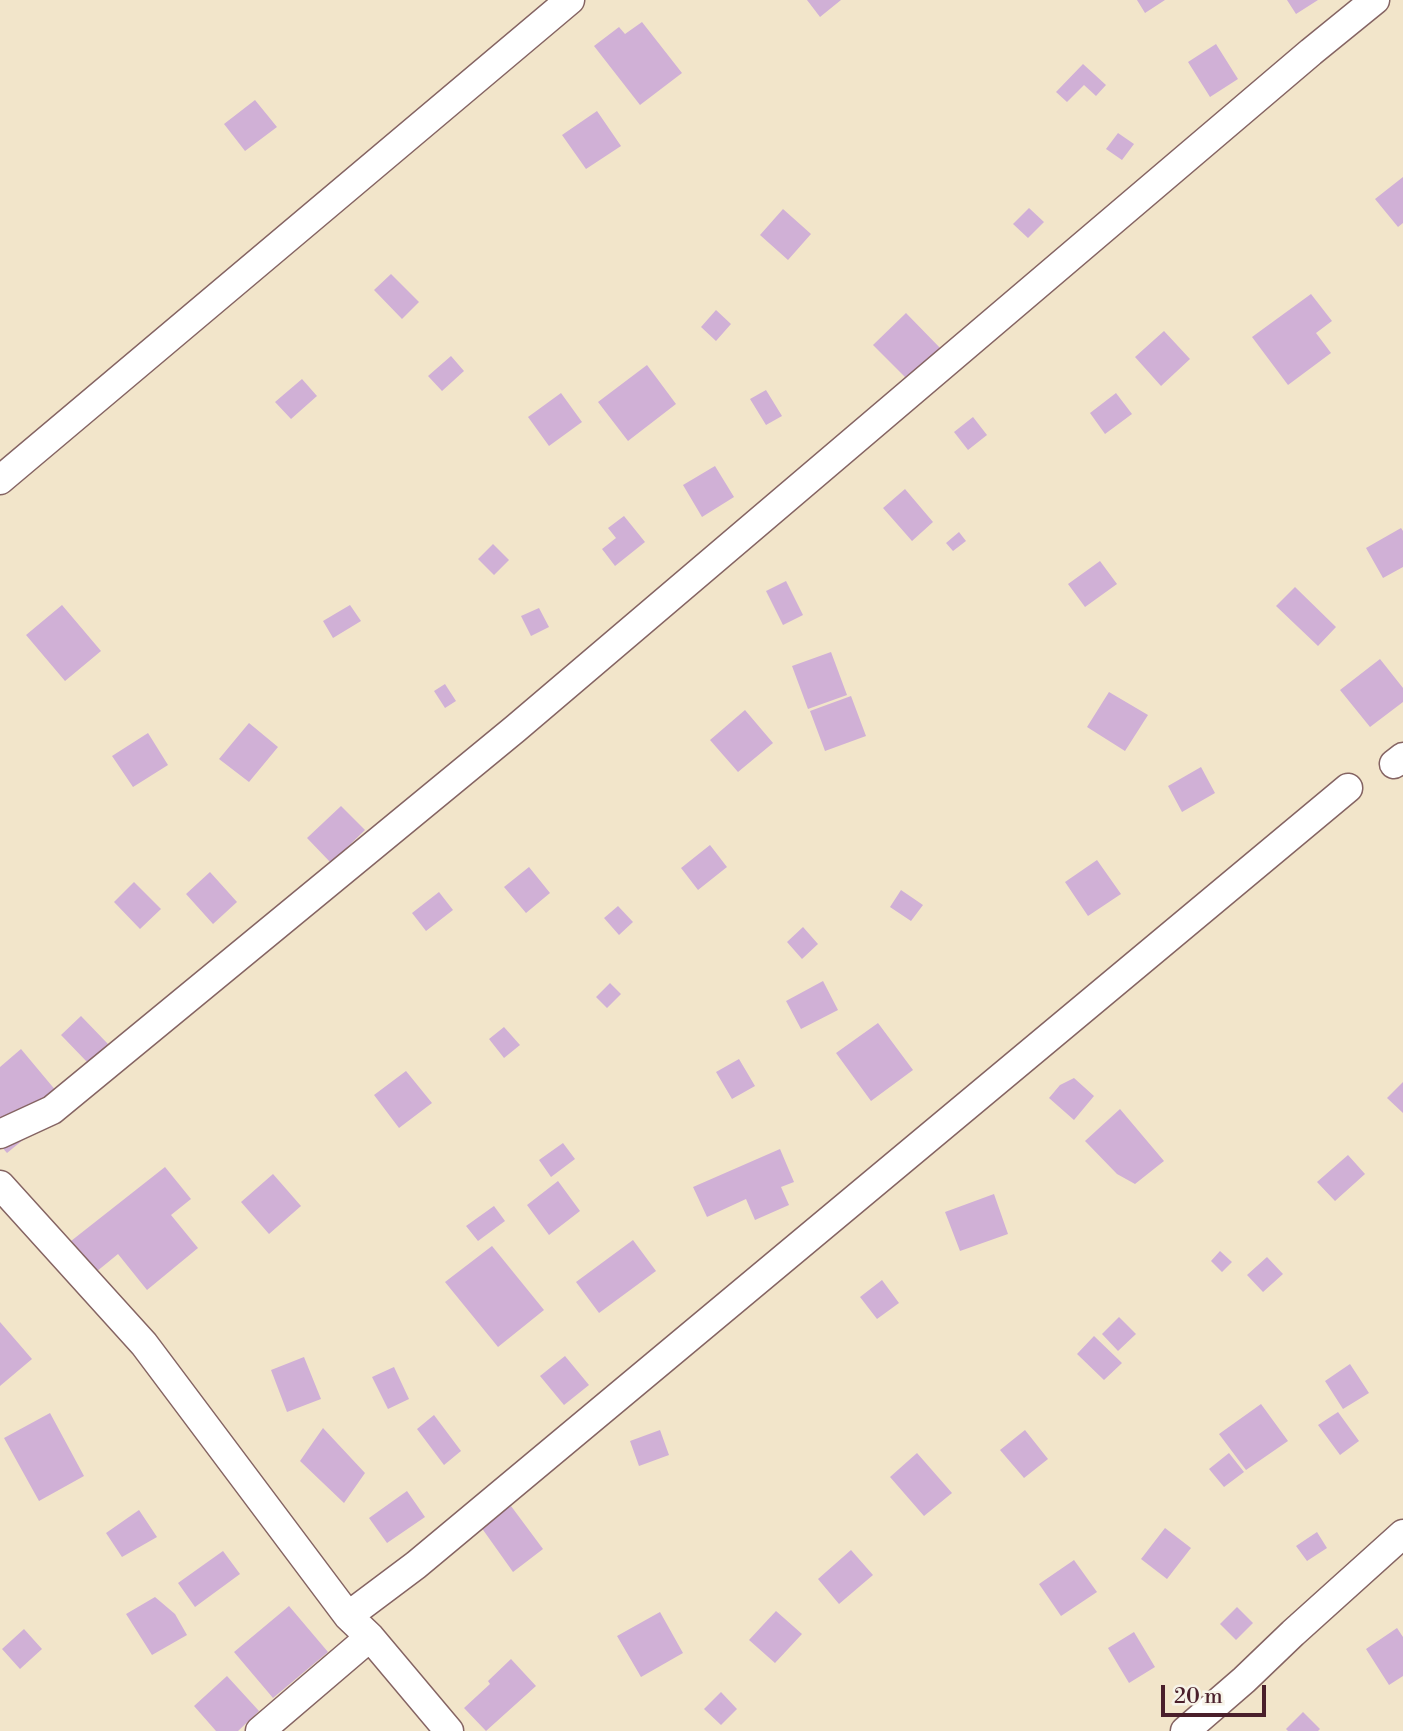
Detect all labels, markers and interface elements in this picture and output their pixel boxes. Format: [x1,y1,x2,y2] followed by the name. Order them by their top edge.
[1165,1672,1270,1716] scale bar
[1174,1684,1223,1710] text: 20 m

